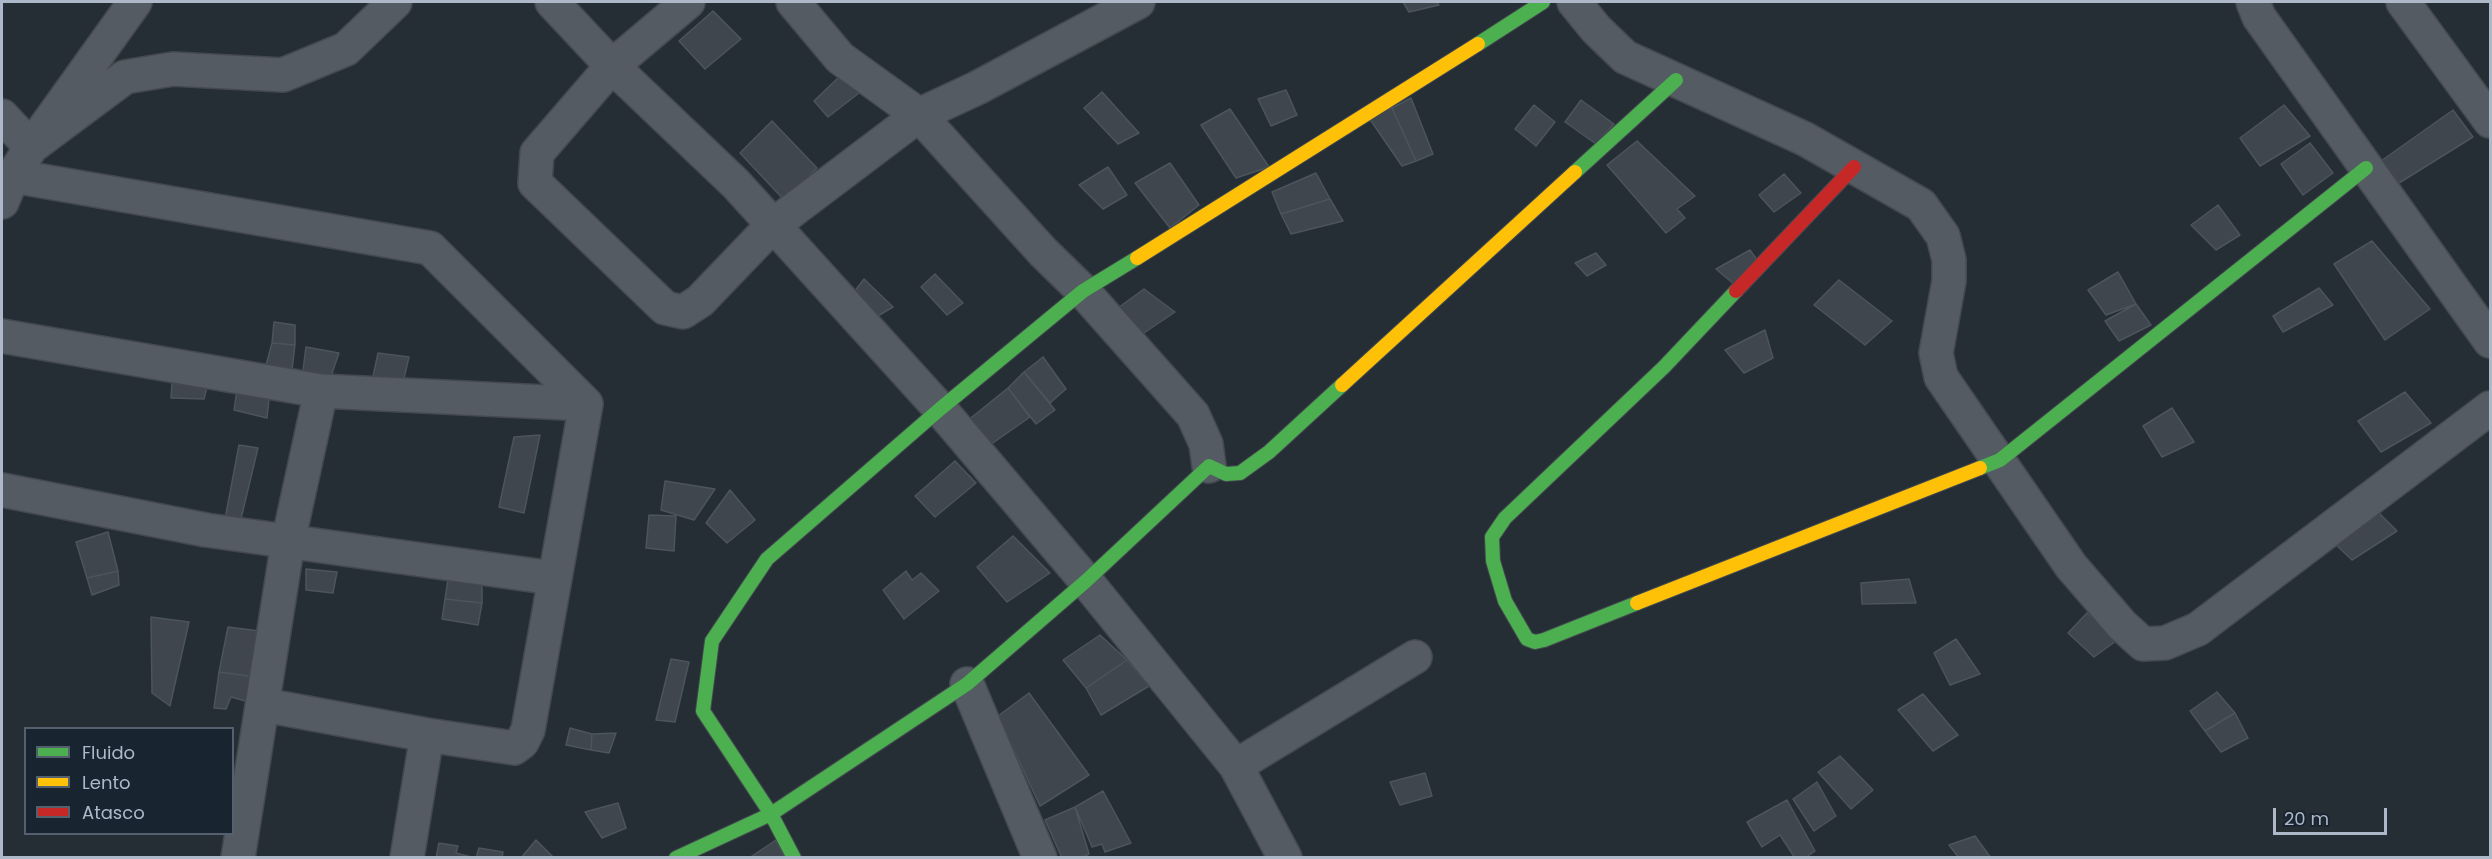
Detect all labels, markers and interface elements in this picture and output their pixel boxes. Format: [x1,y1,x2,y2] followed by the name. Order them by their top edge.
[24,727,234,835] legend
[82,740,135,765] text: Fluido
[82,770,131,795] text: Lento
[2276,796,2390,834] scale bar
[82,800,145,825] text: Atasco
[2284,806,2329,831] text: 20 m

